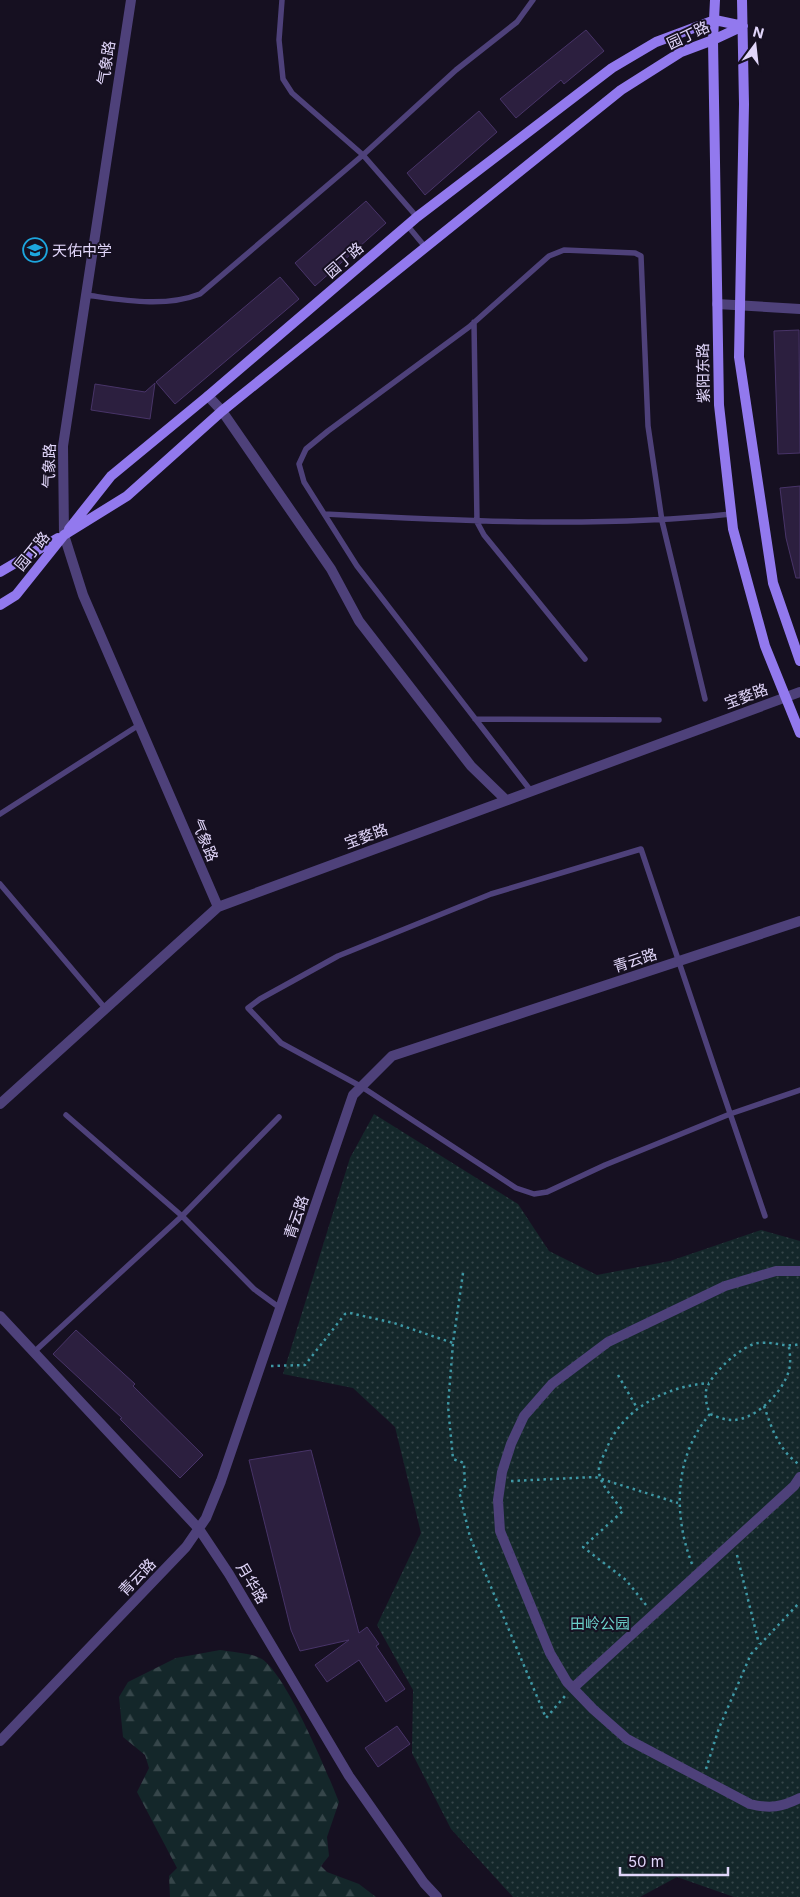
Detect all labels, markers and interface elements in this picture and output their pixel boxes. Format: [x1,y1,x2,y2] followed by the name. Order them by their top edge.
[664,17,712,53] street label: 园丁路
[730,20,780,70] north arrow
[751,22,766,42] text: N
[93,39,119,87] street label: 气象路
[22,237,48,263] school or university icon: 天佑中学
[321,238,367,282] street label: 园丁路
[52,241,112,260] place label: 天佑中学
[693,343,713,403] street label: 紫阳东路
[39,443,59,489] street label: 气象路
[10,528,54,574] street label: 园丁路
[722,679,770,713] street label: 宝婺路
[187,816,223,864] street label: 气象路
[342,819,390,853] street label: 宝婺路
[611,944,659,976] street label: 青云路
[280,1193,312,1241] street label: 青云路
[115,1554,159,1600] street label: 青云路
[232,1559,272,1607] street label: 月华路
[570,1614,630,1633] park label: 田岭公园
[620,1844,728,1876] scale bar
[628,1852,664,1871] text: 50 m

